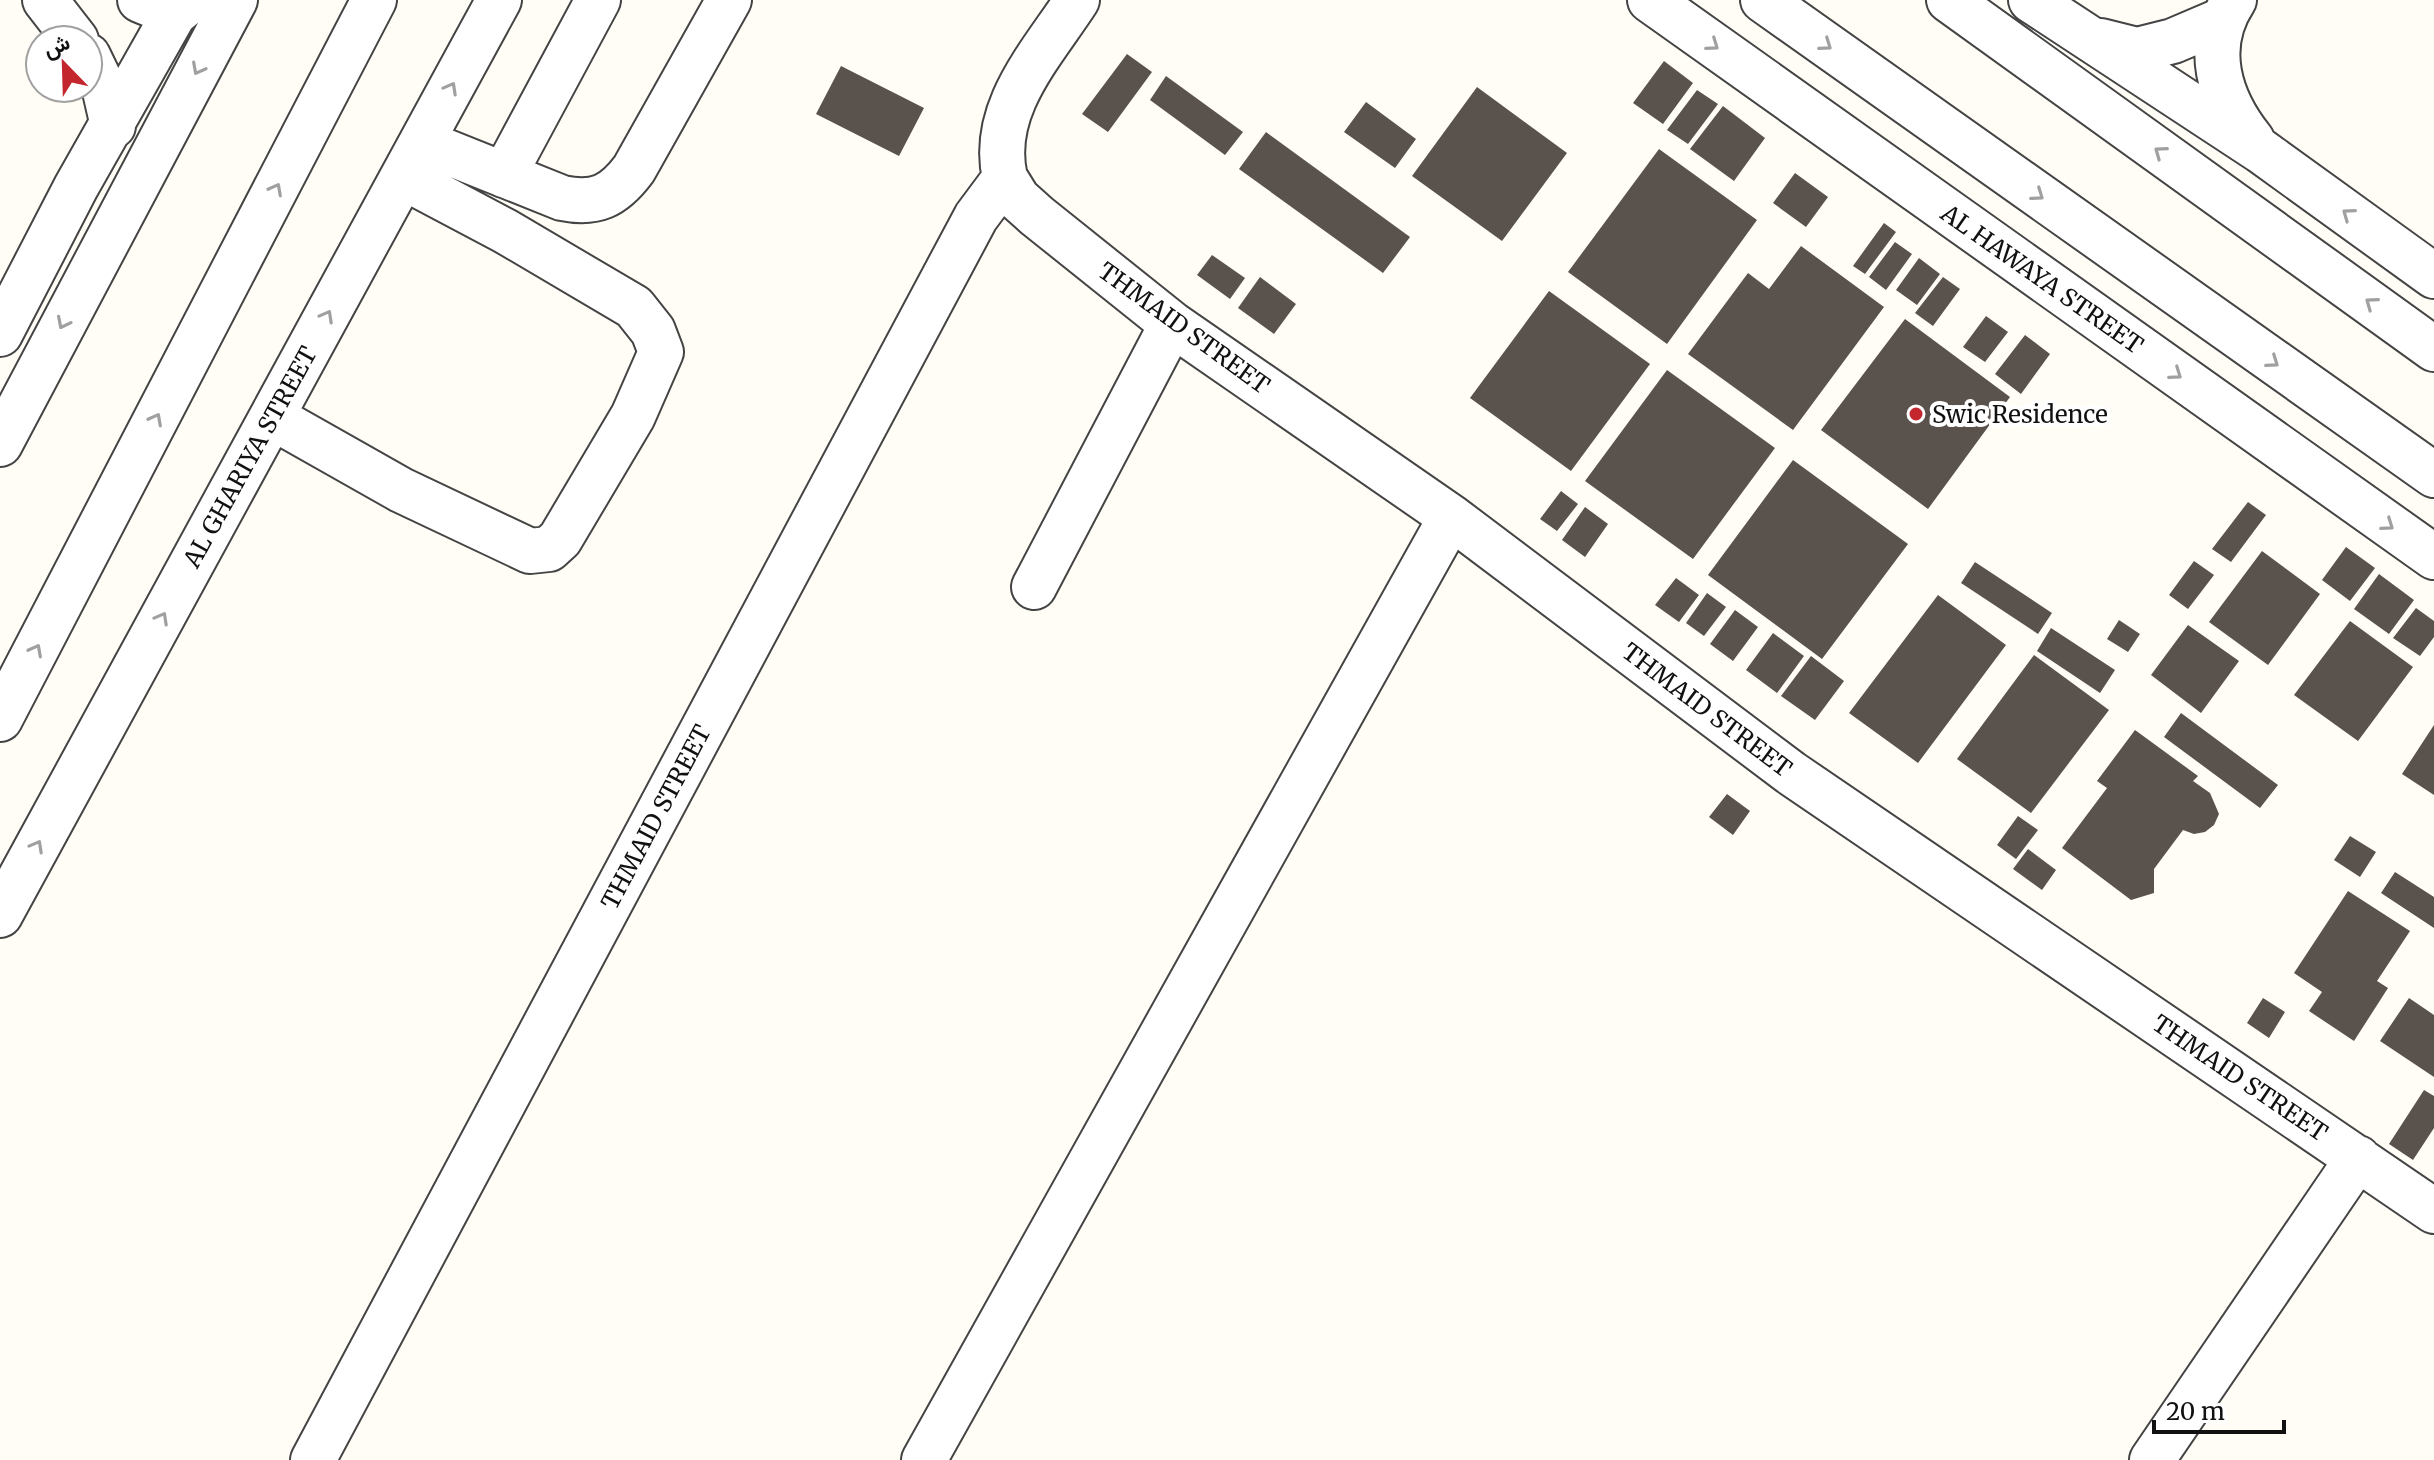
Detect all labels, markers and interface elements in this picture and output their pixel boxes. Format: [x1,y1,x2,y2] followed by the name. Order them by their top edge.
[24,24,104,104] north arrow
[39,28,74,64] text: ش
[1705,35,1719,50] one-way arrow
[1818,35,1832,50] one-way arrow
[192,60,208,74] one-way arrow
[441,82,457,97] one-way arrow
[2154,147,2168,161] one-way arrow
[267,182,282,197] one-way arrow
[2030,185,2044,200] one-way arrow
[1934,197,2149,361] street label: AL HAWAYA STREET
[2343,209,2357,223] one-way arrow
[1092,255,1276,401] street label: THMAID STREET
[2365,298,2379,313] one-way arrow
[317,310,332,325] one-way arrow
[57,314,72,329] one-way arrow
[176,341,324,574] street label: AL GHARIYA STREET
[2265,352,2279,367] one-way arrow
[2168,364,2182,379] one-way arrow
[1932,399,2108,430] place label: Swic Residence
[1907,405,1925,423] marker: Swic Residence
[147,413,162,428] one-way arrow
[2380,515,2394,530] one-way arrow
[152,613,168,627] one-way arrow
[1616,636,1798,784] street label: THMAID STREET
[26,643,42,658] one-way arrow
[594,719,718,915] street label: THMAID STREET
[28,840,43,855] one-way arrow
[2147,1008,2334,1148] street label: THMAID STREET
[2154,1384,2284,1434] scale bar
[2166,1396,2225,1427] text: 20 m

